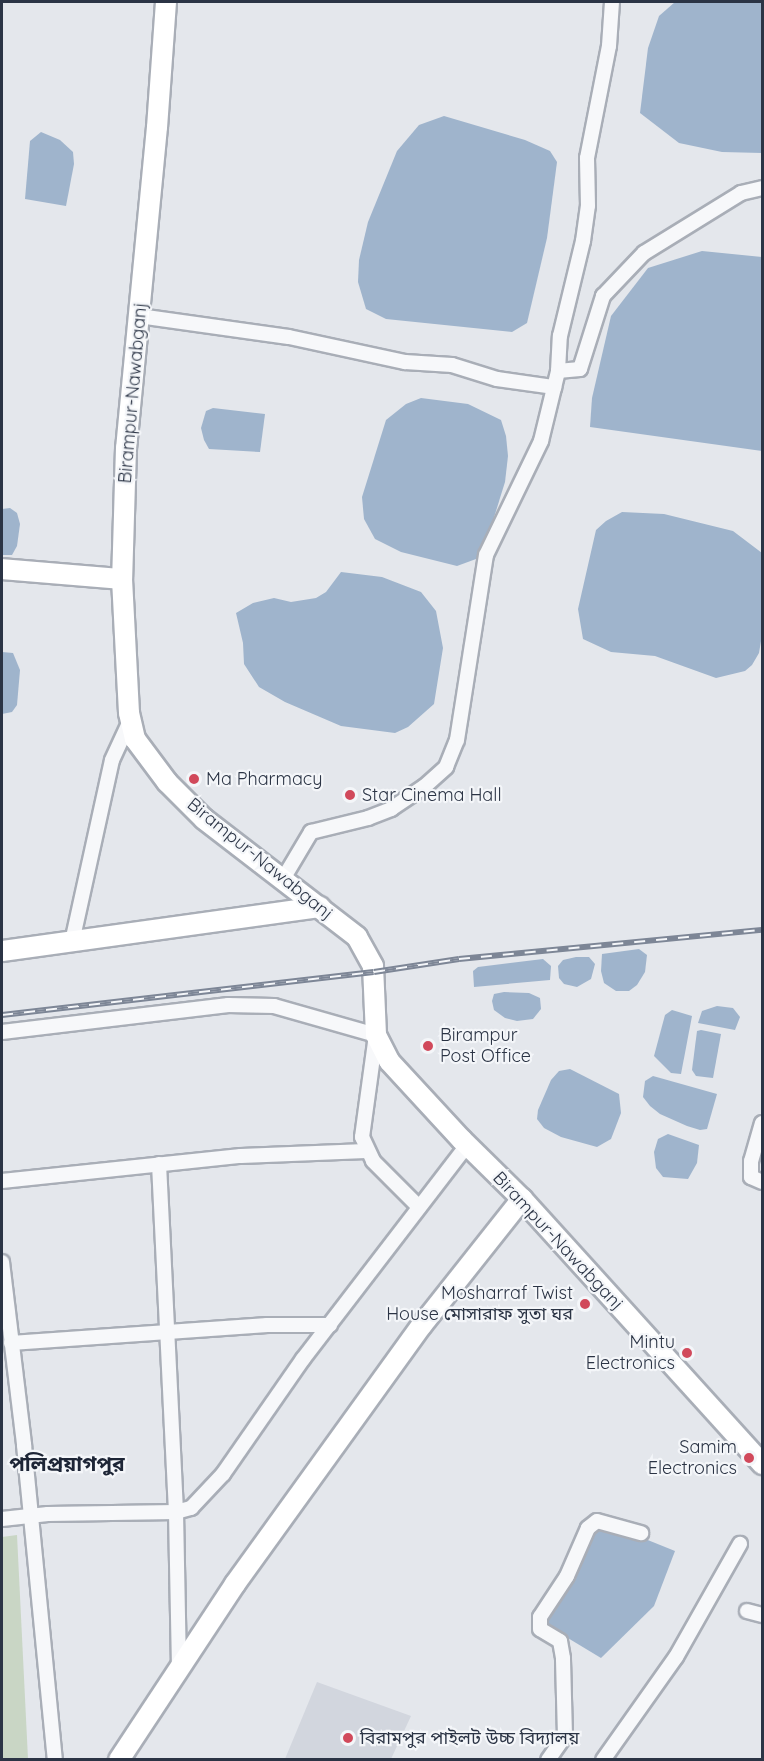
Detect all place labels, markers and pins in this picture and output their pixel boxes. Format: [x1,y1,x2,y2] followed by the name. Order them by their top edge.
[206,768,322,790] place label: Ma Pharmacy
[187,772,201,786] marker: Ma Pharmacy
[362,784,502,806] place label: Star Cinema Hall
[343,788,357,802] marker: Star Cinema Hall
[440,1025,531,1068] place label: Birampur Post Office
[421,1039,435,1053] marker: Birampur Post Office
[386,1283,573,1326] place label: Mosharraf Twist House মোসারাফ সুতা ঘর
[578,1297,592,1311] marker: Mosharraf Twist House মোসারাফ সুতা ঘর
[586,1332,675,1374] place label: Mintu Electronics
[680,1346,694,1360] marker: Mintu Electronics
[648,1437,737,1480] place label: Samim Electronics
[742,1451,756,1465] marker: Samim Electronics
[360,1727,579,1749] place label: বিরামপুর পাইলট উচ্চ বিদ্যালয়
[341,1731,355,1745] marker: বিরামপুর পাইলট উচ্চ বিদ্যালয়

